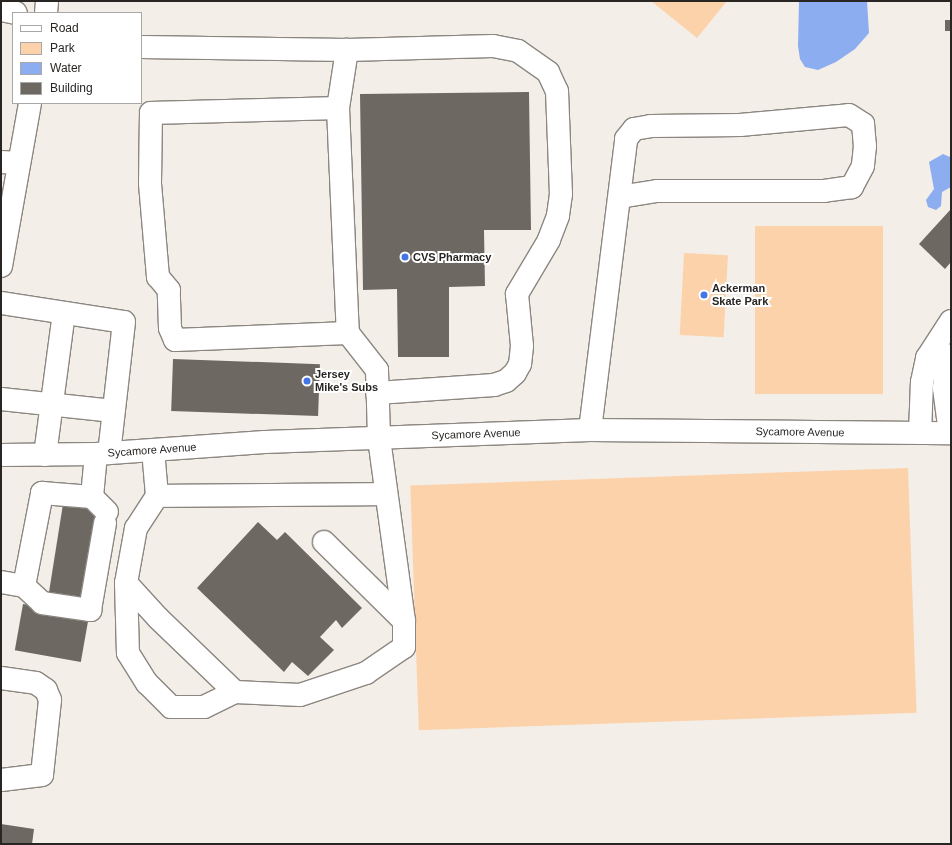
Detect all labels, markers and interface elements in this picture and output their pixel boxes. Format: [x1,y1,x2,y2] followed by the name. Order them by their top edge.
[12,12,142,104] legend
[50,21,79,35] text: Road
[50,41,75,55] text: Park
[50,61,82,75] text: Water
[50,81,93,95] text: Building
[413,250,491,264] place label: CVS Pharmacy
[400,252,410,262] marker: CVS Pharmacy
[712,282,768,308] place label: Ackerman Skate Park
[699,290,709,300] marker: Ackerman Skate Park
[315,368,378,394] place label: Jersey Mike's Subs
[302,376,312,386] marker: Jersey Mike's Subs
[755,425,845,439] street label: Sycamore Avenue
[431,426,521,442] street label: Sycamore Avenue
[107,440,197,460] street label: Sycamore Avenue

